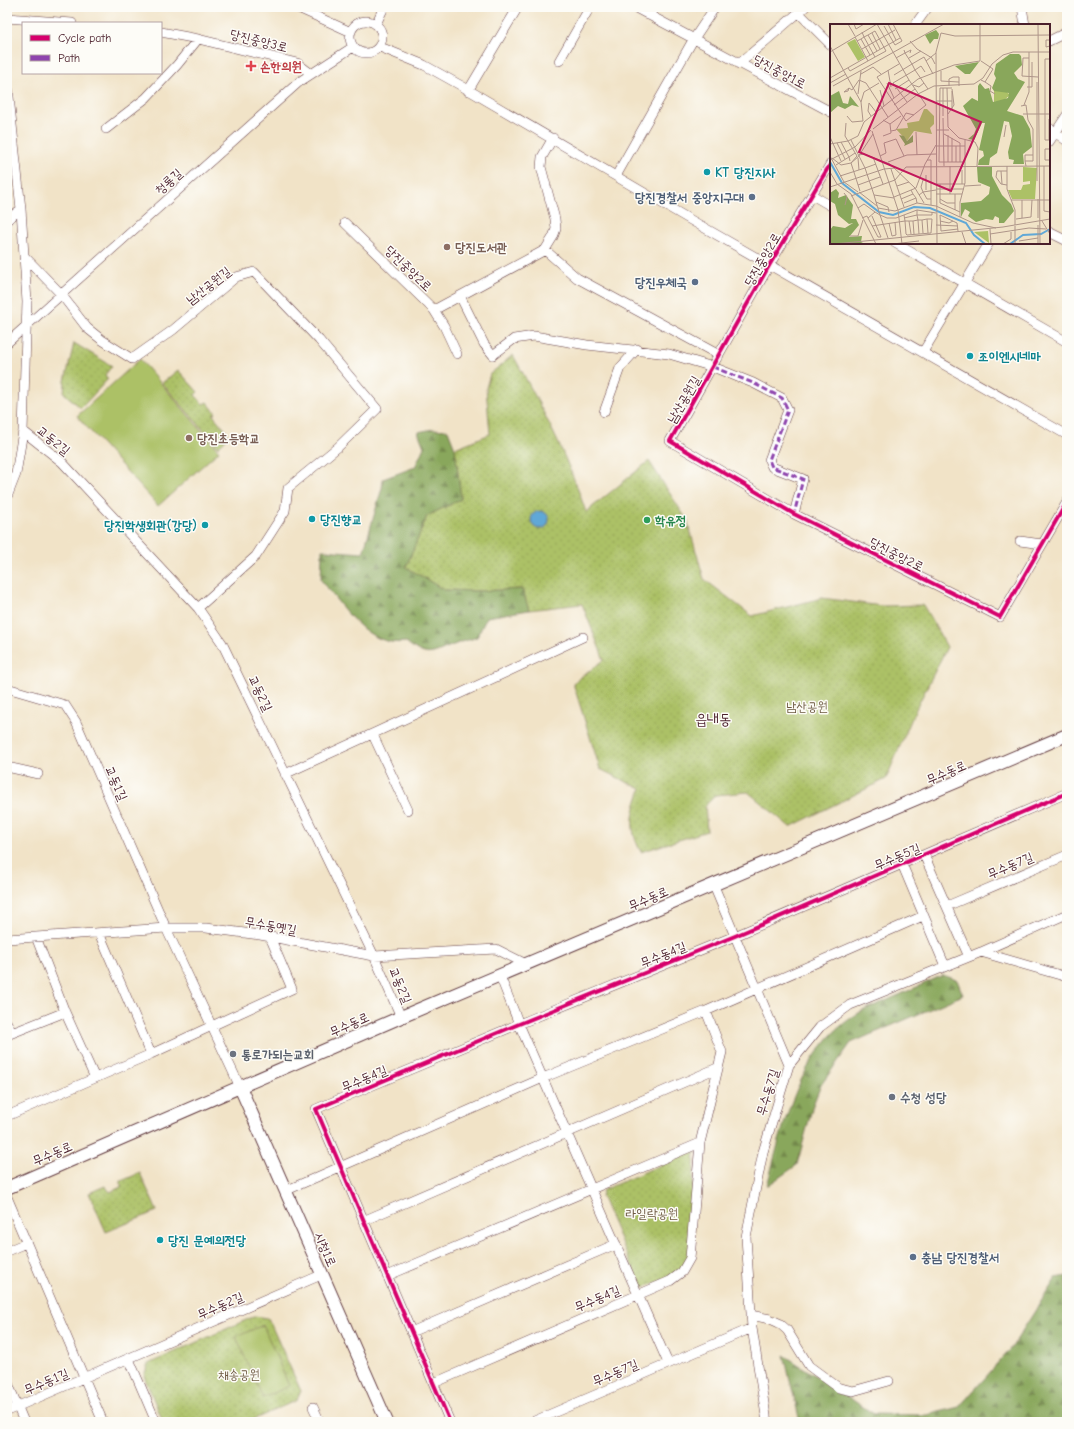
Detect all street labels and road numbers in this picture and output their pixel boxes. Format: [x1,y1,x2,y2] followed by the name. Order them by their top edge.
[228,26,289,55] street label: 당진중앙3로
[751,51,809,92] street label: 당진중앙1로
[152,165,185,197] street label: 청룡길
[741,230,784,289] street label: 당진중앙2로
[382,242,435,294] street label: 당진중앙2로
[183,263,234,307] street label: 남산공원길
[664,373,703,426] street label: 남산공원길
[34,423,73,458] street label: 교동2길
[867,534,927,575] street label: 당진중앙2로
[245,673,276,714] street label: 교동2길
[924,757,968,788] street label: 무수동로
[102,763,131,803] street label: 교동1길
[872,840,923,873] street label: 무수동5길
[985,849,1035,882] street label: 무수동7길
[626,883,670,914] street label: 무수동로
[244,914,298,937] street label: 무수동옛길
[638,938,688,970] street label: 무수동4길
[386,965,415,1006] street label: 교동2길
[327,1009,371,1040] street label: 무수동로
[339,1062,389,1095] street label: 무수동4길
[753,1067,782,1117] street label: 무수동7길
[30,1138,74,1169] street label: 무수동로
[311,1229,340,1269] street label: 시청1로
[572,1282,622,1315] street label: 무수동4길
[195,1289,245,1322] street label: 무수동2길
[590,1356,640,1389] street label: 무수동7길
[22,1365,71,1398] street label: 무수동1길

